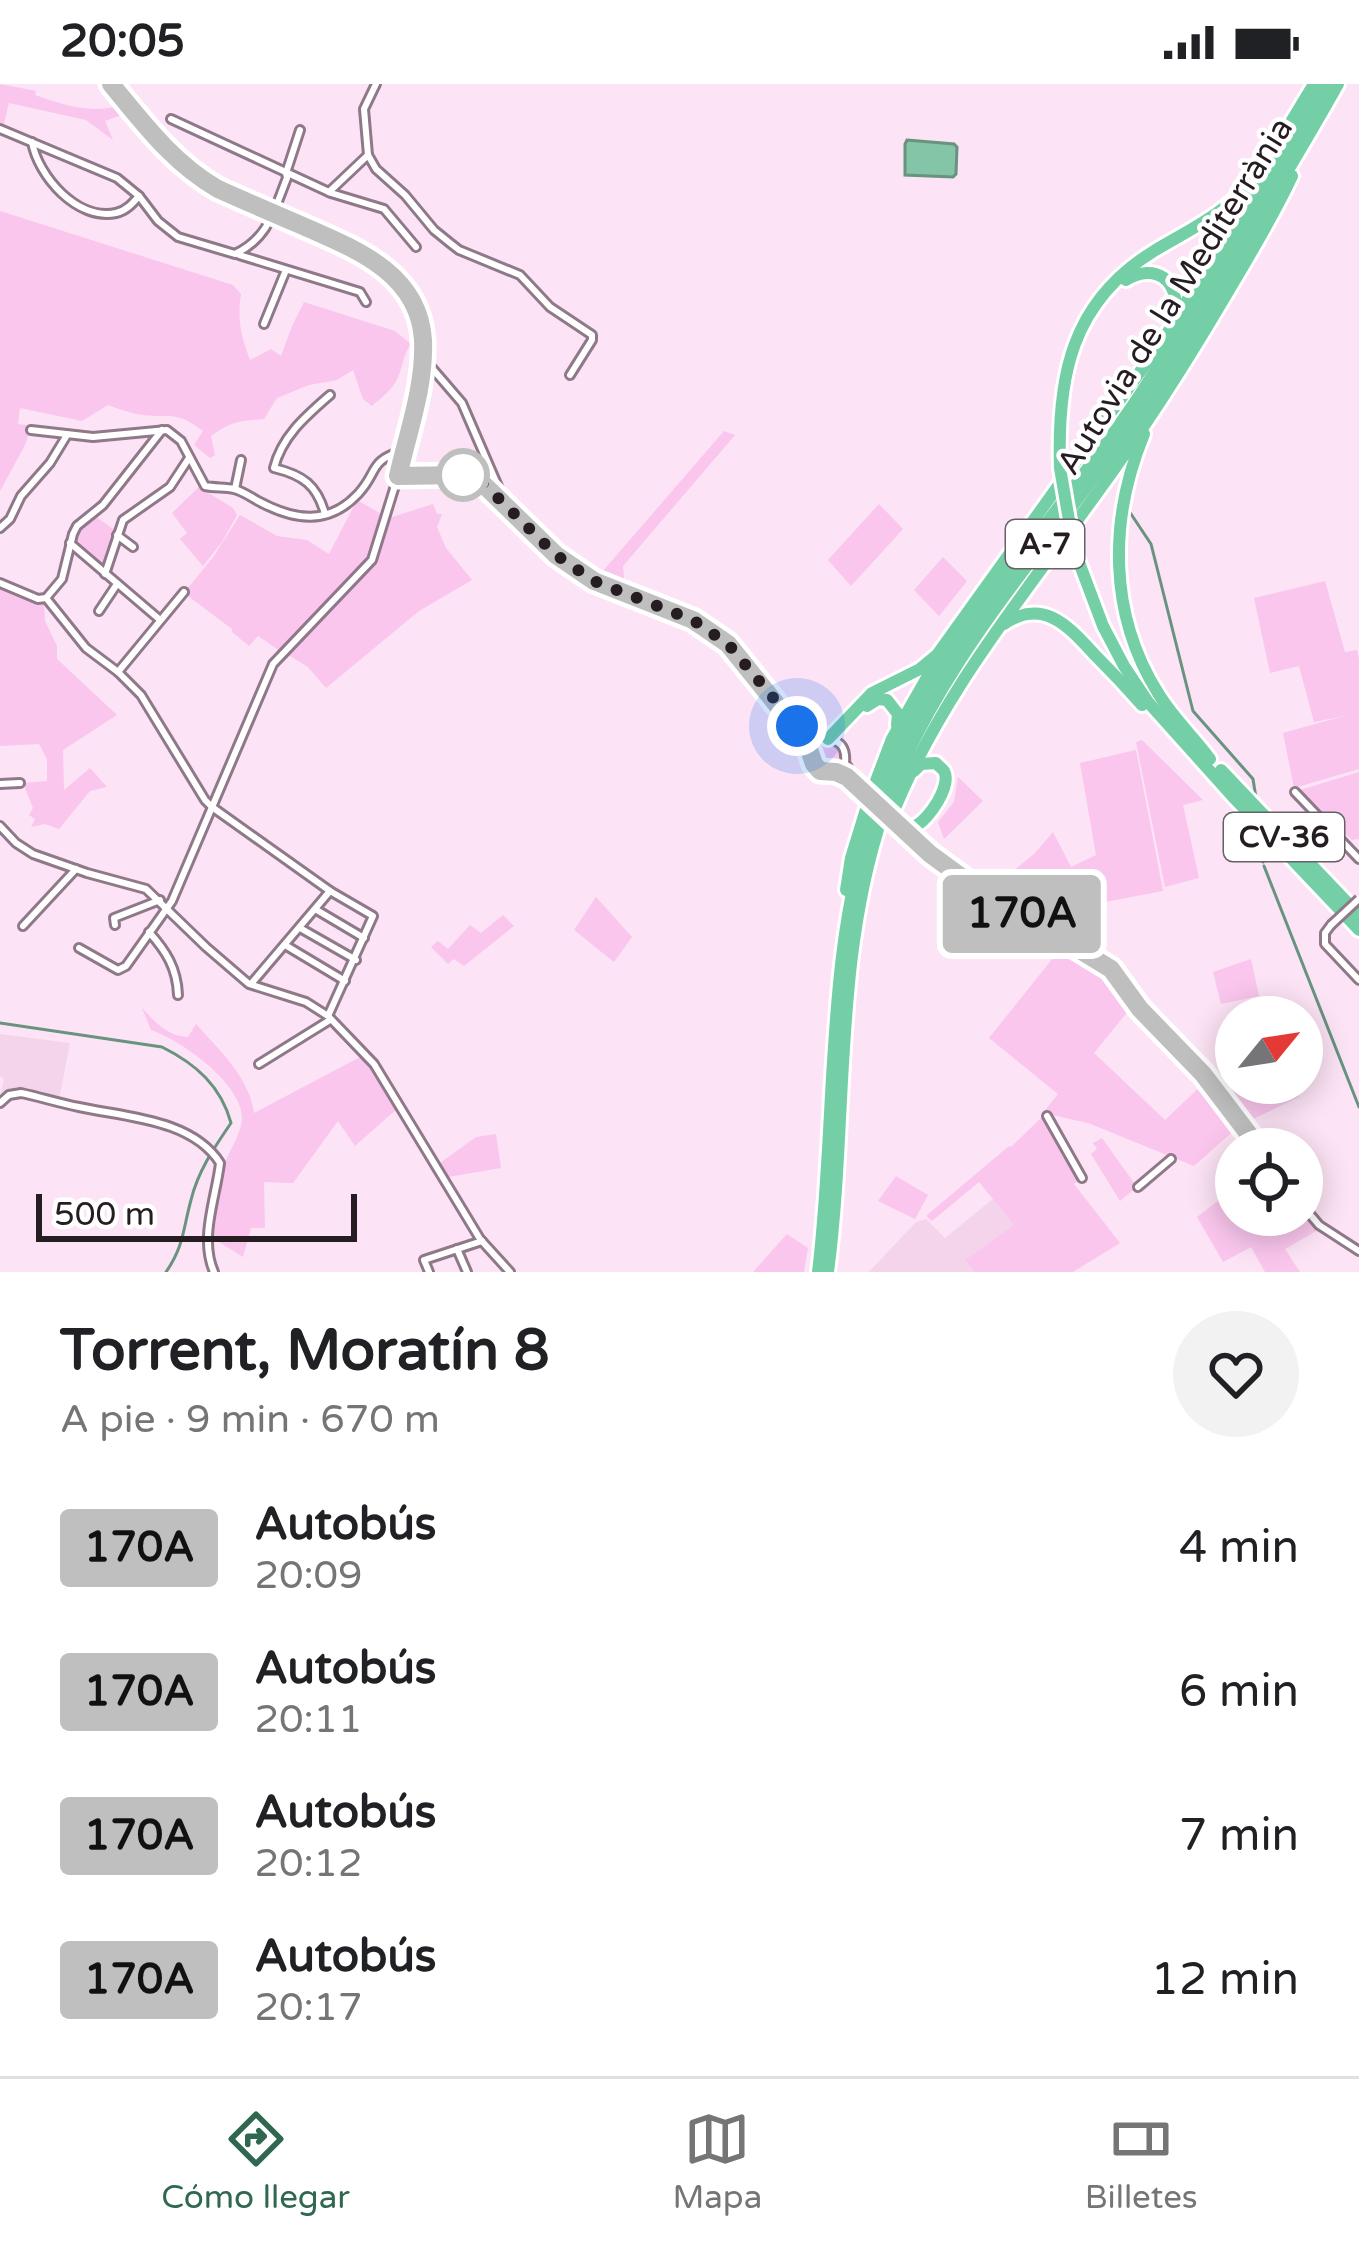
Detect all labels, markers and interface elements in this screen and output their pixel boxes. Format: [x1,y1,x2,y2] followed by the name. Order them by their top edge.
[60,15,185,69] text: 20:05
[1049,110,1301,482] street label: Autovia de la Mediterrània
[438,450,488,500] unlabelled marker
[1006,520,1084,568] road number: A-7
[767,696,827,756] your location
[1224,813,1344,861] road number: CV-36
[938,875,1106,953] line badge: 170A
[967,888,1077,939] text: 170A
[1215,996,1323,1104] north arrow
[1215,996,1323,1236] map controls
[1215,1128,1323,1236] button: locate
[36,1188,357,1241] scale bar
[54,1195,155,1234] text: 500 m
[1173,1311,1299,1437] button: heart
[60,1317,550,1385] text: Torrent, Moratín 8
[60,1396,440,1443] text: A pie · 9 min · 670 m
[254,1498,436,1552] text: Autobús
[1179,1521,1299,1575] text: 4 min
[84,1522,194,1573] text: 170A
[254,1552,363,1599] text: 20:09
[254,1642,436,1696] text: Autobús
[1179,1665,1299,1719] text: 6 min
[84,1666,194,1717] text: 170A
[254,1696,363,1743] text: 20:11
[254,1786,436,1840] text: Autobús
[1179,1809,1299,1863] text: 7 min
[84,1810,194,1861] text: 170A
[254,1840,363,1887] text: 20:12
[254,1930,436,1984] text: Autobús
[1151,1953,1299,2007] text: 12 min
[84,1954,194,2005] text: 170A
[254,1984,363,2031] text: 20:17
[161,2106,350,2217] tab: Cómo llegar
[672,2106,762,2217] tab: Mapa
[1085,2106,1198,2217] tab: Billetes

